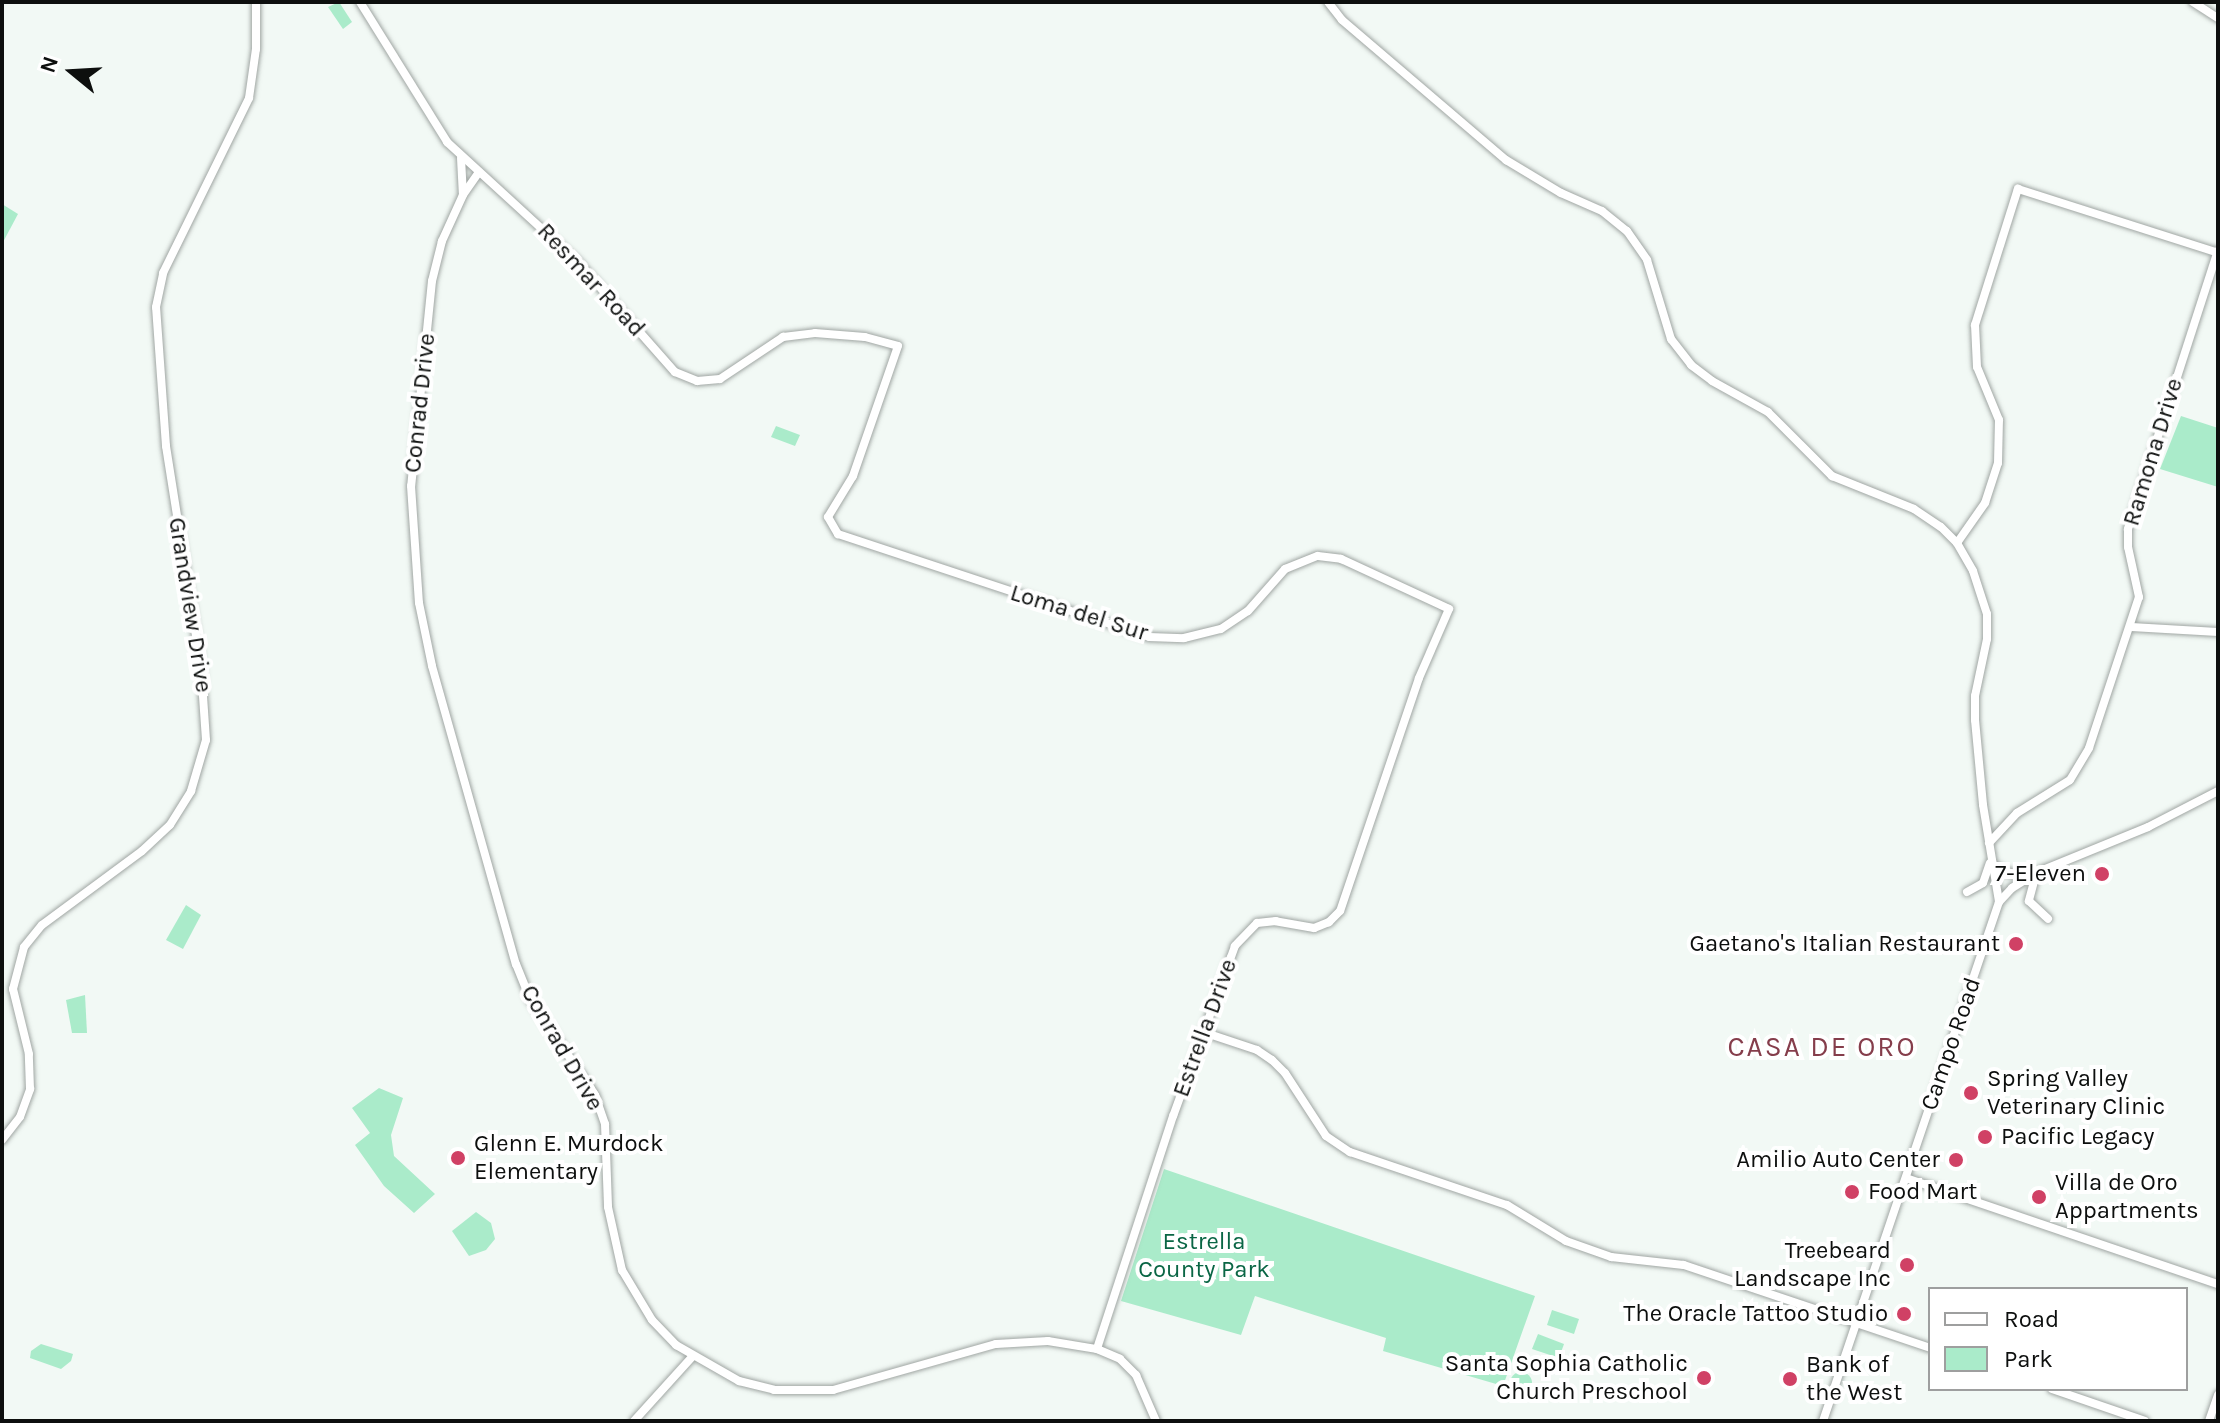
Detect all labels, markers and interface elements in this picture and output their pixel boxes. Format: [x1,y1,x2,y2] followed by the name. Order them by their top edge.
[32,32,112,112] north arrow
[34,53,64,76] text: N
[531,217,651,343] street label: Resmar Road
[398,332,442,474] street label: Conrad Drive
[2117,375,2189,529] street label: Ramona Drive
[162,515,218,695] street label: Grandview Drive
[1007,578,1151,648] street label: Loma del Sur
[1995,860,2086,888] place label: 7-Eleven
[2093,865,2111,883] marker: 7-Eleven
[1690,930,2000,958] place label: Gaetano's Italian Restaurant
[2007,935,2025,953] marker: Gaetano's Italian Restaurant
[1167,955,1243,1101] street label: Estrella Drive
[1915,974,1987,1114] street label: Campo Road
[514,980,610,1116] street label: Conrad Drive
[1727,1030,1917,1064] district label: CASA DE ORO
[1987,1065,2165,1121] place label: Spring Valley Veterinary Clinic
[1962,1084,1980,1102] marker: Spring Valley Veterinary Clinic
[2001,1123,2154,1151] place label: Pacific Legacy
[1976,1128,1994,1146] marker: Pacific Legacy
[474,1130,663,1186] place label: Glenn E. Murdock Elementary
[1736,1146,1940,1174] place label: Amilio Auto Center
[449,1149,467,1167] marker: Glenn E. Murdock Elementary
[1947,1151,1965,1169] marker: Amilio Auto Center
[2055,1169,2199,1225] place label: Villa de Oro Appartments
[1868,1178,1977,1206] place label: Food Mart
[1843,1183,1861,1201] marker: Food Mart
[2030,1188,2048,1206] marker: Villa de Oro Appartments
[1138,1228,1270,1284] park label: Estrella County Park
[1734,1237,1891,1293] place label: Treebeard Landscape Inc
[1898,1256,1916,1274] marker: Treebeard Landscape Inc
[1928,1287,2188,1391] legend
[1623,1300,1888,1328] place label: The Oracle Tattoo Studio
[1895,1305,1913,1323] marker: The Oracle Tattoo Studio
[2004,1305,2059,1333] text: Road
[2004,1345,2053,1373] text: Park
[1445,1350,1688,1406] place label: Santa Sophia Catholic Church Preschool
[1806,1351,1902,1407] place label: Bank of the West
[1695,1369,1713,1387] marker: Santa Sophia Catholic Church Preschool
[1781,1370,1799,1388] marker: Bank of the West

